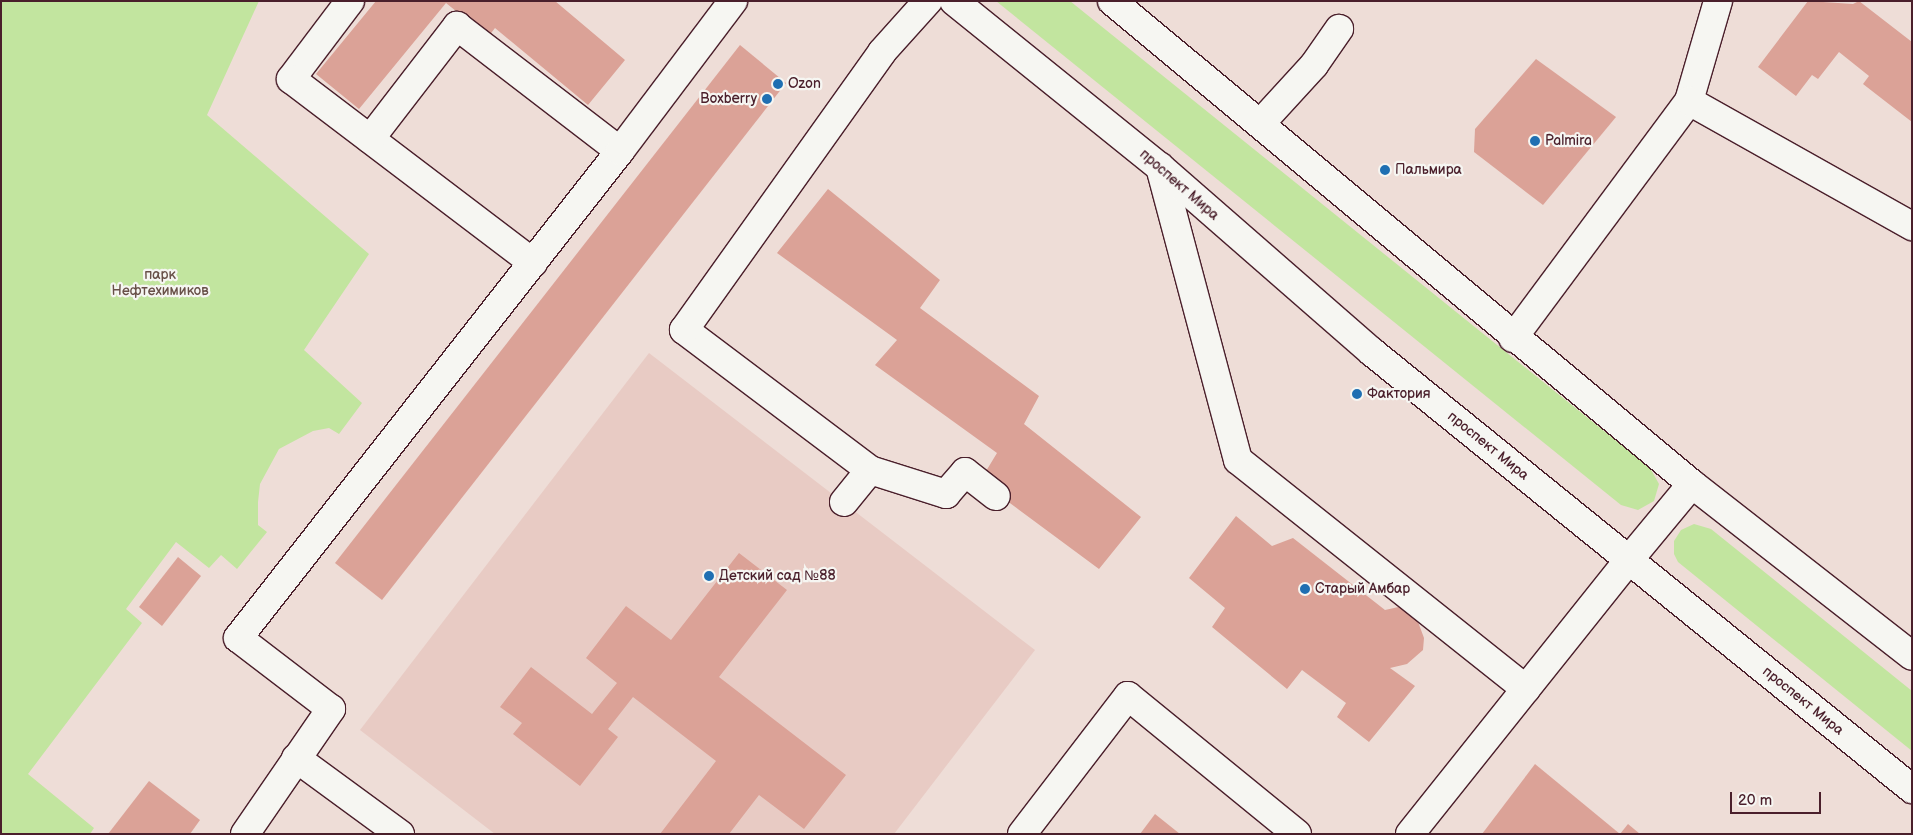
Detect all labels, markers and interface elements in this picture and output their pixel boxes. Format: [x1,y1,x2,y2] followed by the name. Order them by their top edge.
[788,76,821,92] place label: Ozon
[772,78,784,90] marker: Ozon
[700,91,757,107] place label: Boxberry
[761,93,773,105] marker: Boxberry
[1545,133,1592,149] place label: Palmira
[1529,135,1541,147] marker: Palmira
[1136,146,1222,224] street label: проспект Мира
[1395,162,1462,178] place label: Пальмира
[1379,164,1391,176] marker: Пальмира
[112,267,208,300] park label: парк Нефтехимиков
[1367,386,1431,402] place label: Фактория
[1351,388,1363,400] marker: Фактория
[1444,408,1532,484] street label: проспект Мира
[719,568,836,584] place label: Детский сад №88
[703,570,715,582] marker: Детский сад №88
[1315,581,1410,597] place label: Старый Амбар
[1299,583,1311,595] marker: Старый Амбар
[1759,663,1847,739] street label: проспект Мира
[1733,782,1824,814] scale bar
[1738,791,1772,810] text: 20 m

